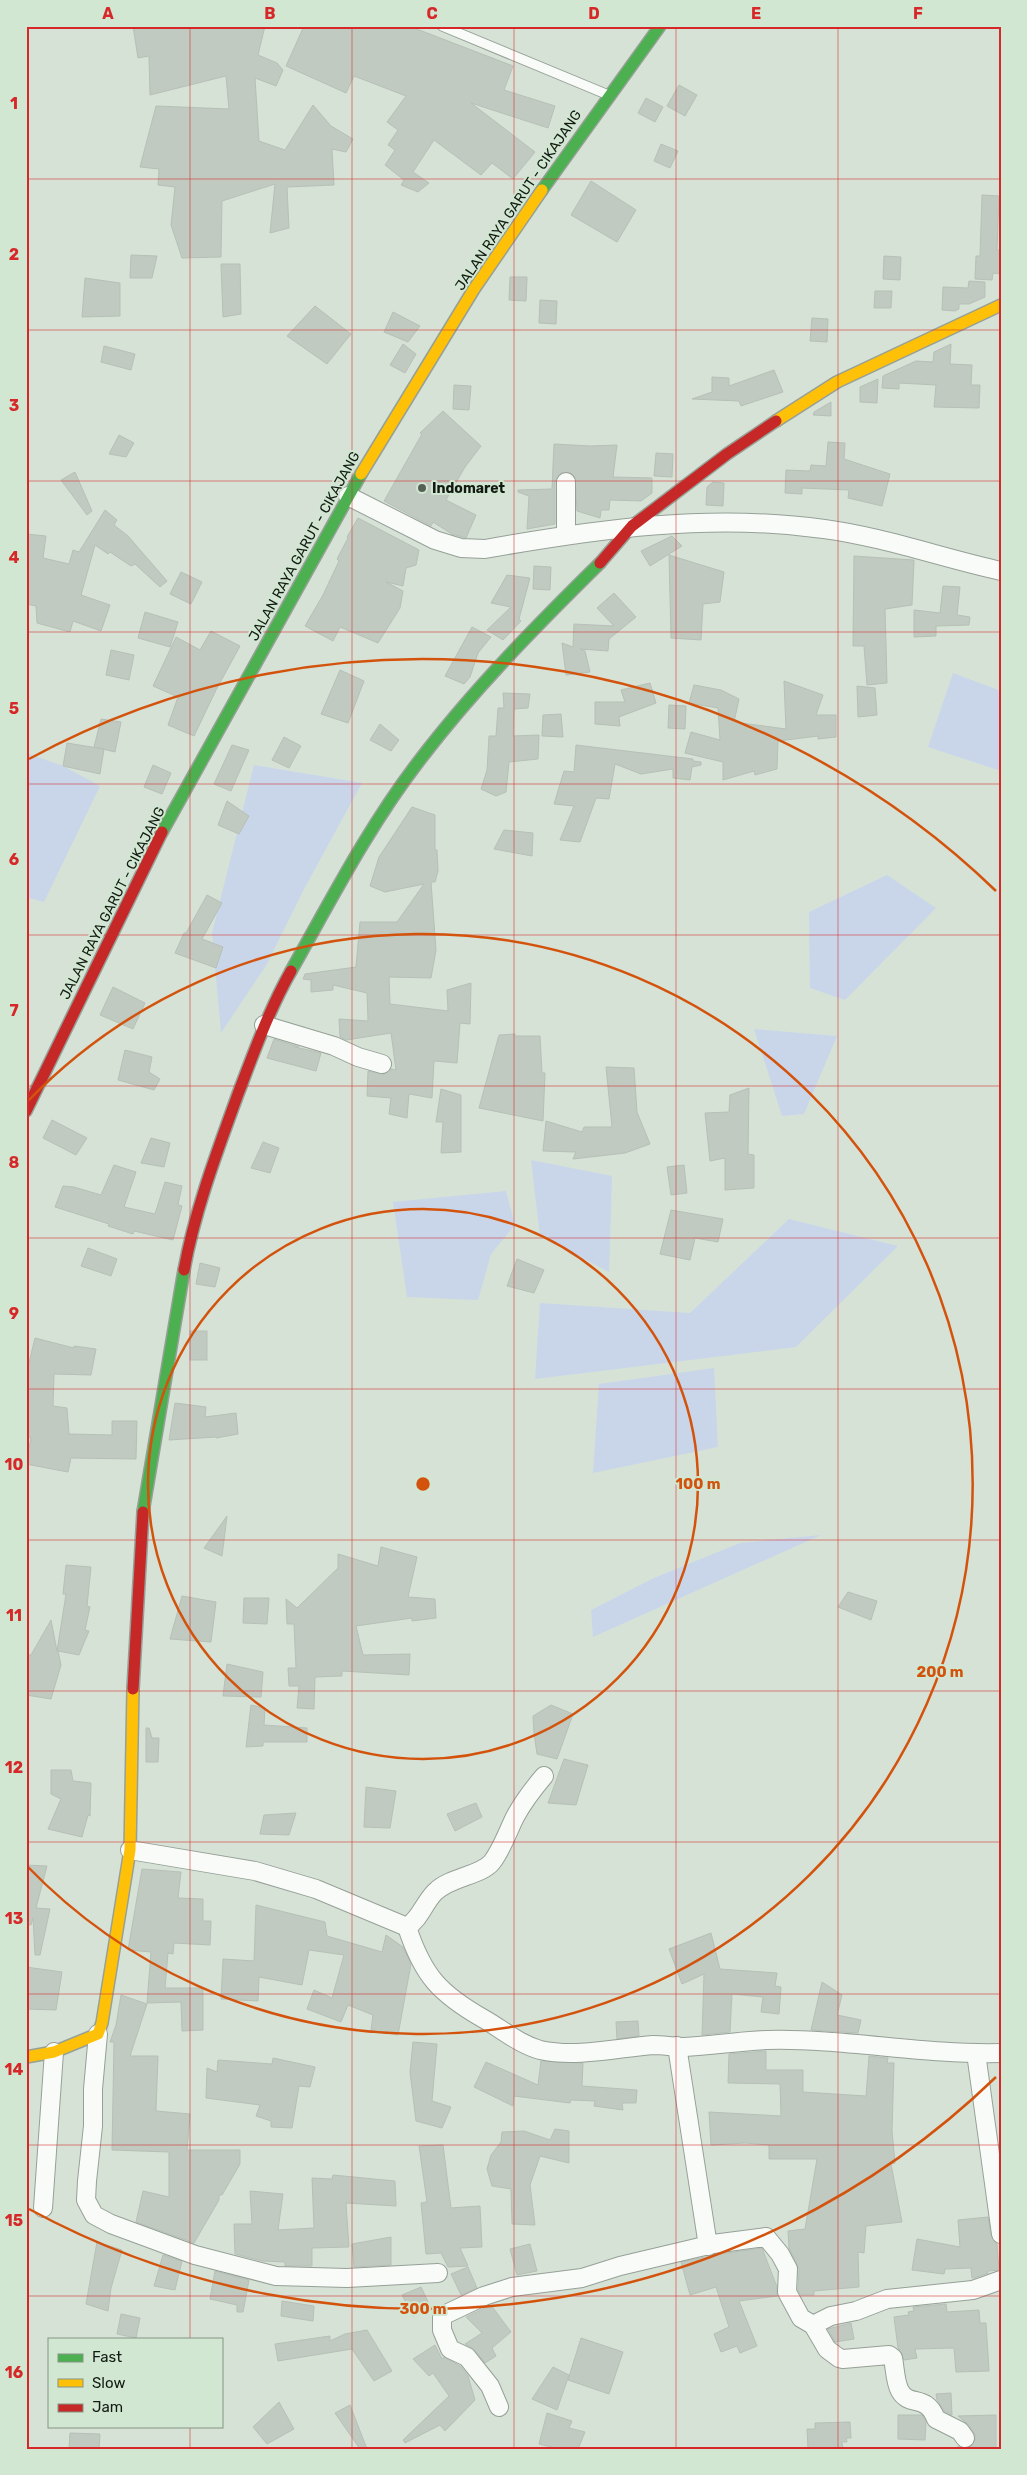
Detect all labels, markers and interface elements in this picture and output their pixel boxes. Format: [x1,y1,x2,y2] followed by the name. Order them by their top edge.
[102,4,114,23] text: A
[264,4,276,23] text: B
[426,4,438,23] text: C
[588,4,600,23] text: D
[751,4,761,23] text: E
[913,4,923,23] text: F
[10,94,18,113] text: 1
[452,107,585,294] street label: JALAN RAYA GARUT - CIKAJANG
[9,245,19,264] text: 2
[9,396,19,415] text: 3
[245,449,364,644] street label: JALAN RAYA GARUT - CIKAJANG
[432,480,506,497] place label: Indomaret
[416,482,428,494] marker: Indomaret
[9,548,20,567] text: 4
[9,699,19,718] text: 5
[56,804,169,1002] street label: JALAN RAYA GARUT - CIKAJANG
[9,850,19,869] text: 6
[9,1001,19,1020] text: 7
[9,1153,20,1172] text: 8
[9,1304,19,1323] text: 9
[5,1455,24,1474] text: 10
[414,1475,432,1493] centre of rings
[676,1475,720,1493] text: 100 m
[6,1606,22,1625] text: 11
[916,1663,964,1681] text: 200 m
[5,1758,23,1777] text: 12
[5,1909,23,1928] text: 13
[5,2060,24,2079] text: 14
[5,2211,23,2230] text: 15
[399,2300,447,2318] text: 300 m
[48,2338,222,2428] legend
[92,2348,122,2366] text: Fast
[5,2363,23,2382] text: 16
[92,2374,125,2392] text: Slow
[92,2398,123,2416] text: Jam

